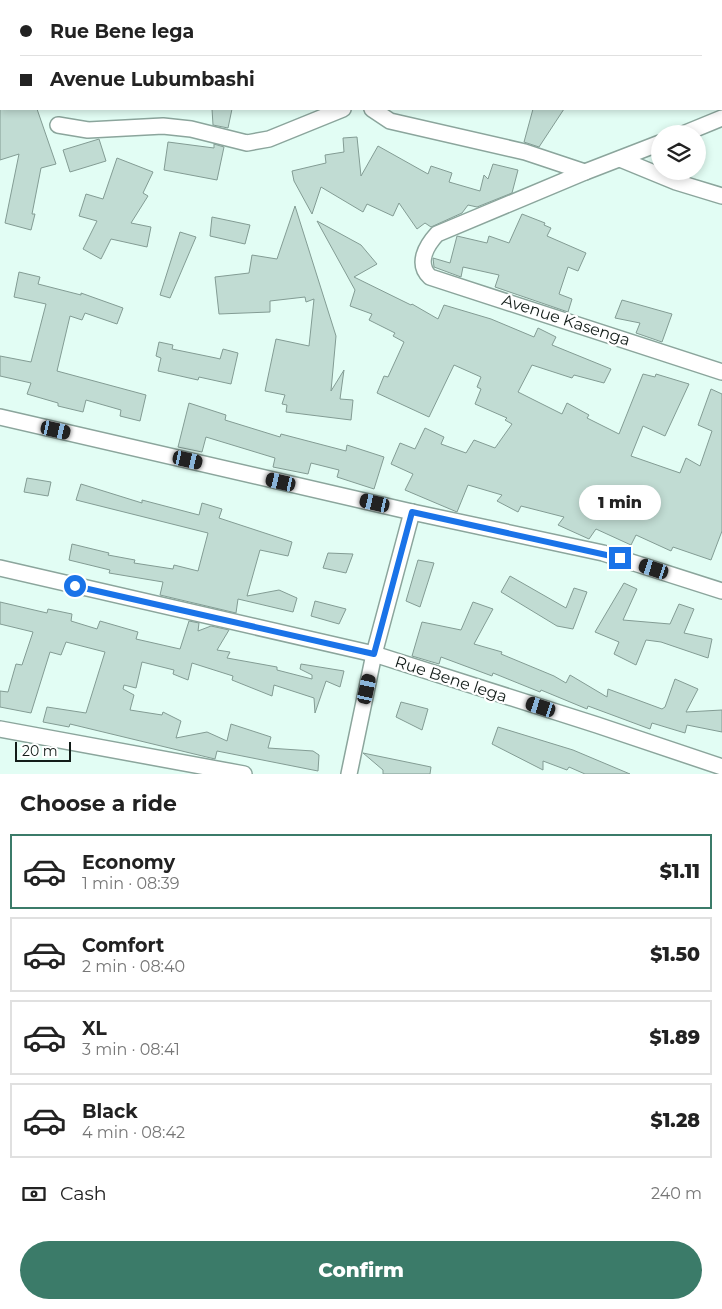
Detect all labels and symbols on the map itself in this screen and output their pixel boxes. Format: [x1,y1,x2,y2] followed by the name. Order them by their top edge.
[499,290,633,350] street label: Avenue Kasenga
[39,419,72,441] car
[171,449,204,471] car
[264,471,297,493] car
[579,486,661,520] callout: 1 min
[358,492,391,514] car
[609,547,631,569] route end
[637,557,670,581] car
[64,575,86,597] route start
[392,652,510,706] street label: Rue Bene lega
[356,673,377,705] car
[524,695,557,719] car
[15,739,71,762] scale bar

